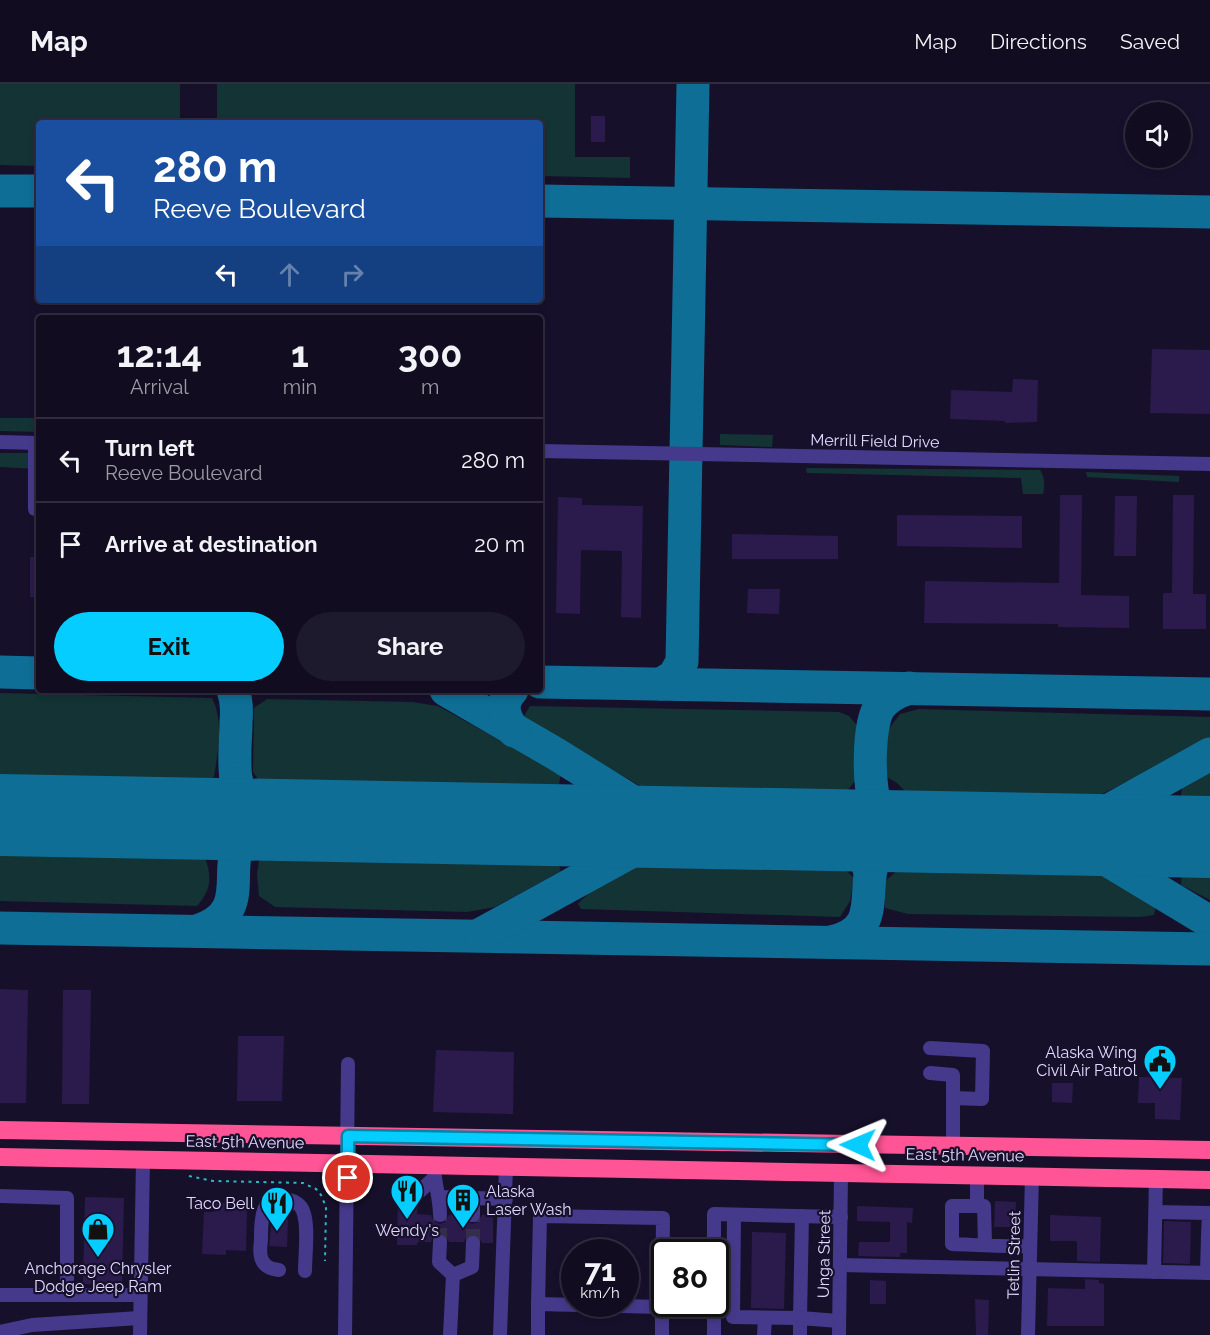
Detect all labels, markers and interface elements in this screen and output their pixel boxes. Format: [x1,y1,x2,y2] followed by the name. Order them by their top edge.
[30,25,88,58] text: Map
[914,29,957,54] text: Map
[990,29,1087,54] text: Directions
[1120,29,1180,54] text: Saved
[1125,102,1191,168] map controls
[1125,102,1191,168] button: sound
[153,143,277,192] text: 280 m
[54,144,132,222] icon: left
[153,193,366,224] text: Reeve Boulevard
[210,258,243,291] icon: left
[273,258,306,291] icon: ahead
[336,258,369,291] icon: right
[117,333,202,375] text: 12:14
[291,333,309,375] text: 1
[398,333,462,375] text: 300
[130,375,189,399] text: Arrival
[283,375,317,399] text: min
[421,375,439,399] text: m
[810,430,940,452] street label: Merrill Field Drive
[105,435,195,461] text: Turn left
[54,444,87,477] icon: left
[461,447,525,473] text: 280 m
[105,461,263,485] text: Reeve Boulevard
[54,528,87,561] icon: arrive
[105,531,318,557] text: Arrive at destination
[474,531,525,557] text: 20 m
[54,612,284,681] button: Exit
[296,612,525,681] button: Share
[1036,1043,1138,1080] place label: Alaska Wing Civil Air Patrol
[1142,1043,1178,1090] public building icon: Alaska Wing Civil Air Patrol
[826,1113,890,1177] position arrow
[185,1131,305,1153] street label: East 5th Avenue
[905,1144,1025,1166] street label: East 5th Avenue
[322,1152,373,1203] pin
[331,1161,364,1194] icon: arrive
[389,1173,425,1220] restaurant icon: Wendy's
[445,1182,481,1229] building icon: Alaska Laser Wash
[486,1182,572,1219] place label: Alaska Laser Wash
[259,1185,295,1232] restaurant icon: Taco Bell
[186,1194,255,1213] place label: Taco Bell
[814,1209,834,1298] street label: Unga Street
[1004,1210,1024,1299] street label: Tetlin Street
[80,1211,116,1258] shop icon: Anchorage Chrysler Dodge Jeep Ram
[375,1221,439,1240] place label: Wendy's
[651,1239,729,1317] speed limit sign: 80
[584,1253,616,1288] text: 71
[25,1259,172,1296] place label: Anchorage Chrysler Dodge Jeep Ram
[580,1284,620,1302] text: km/h

